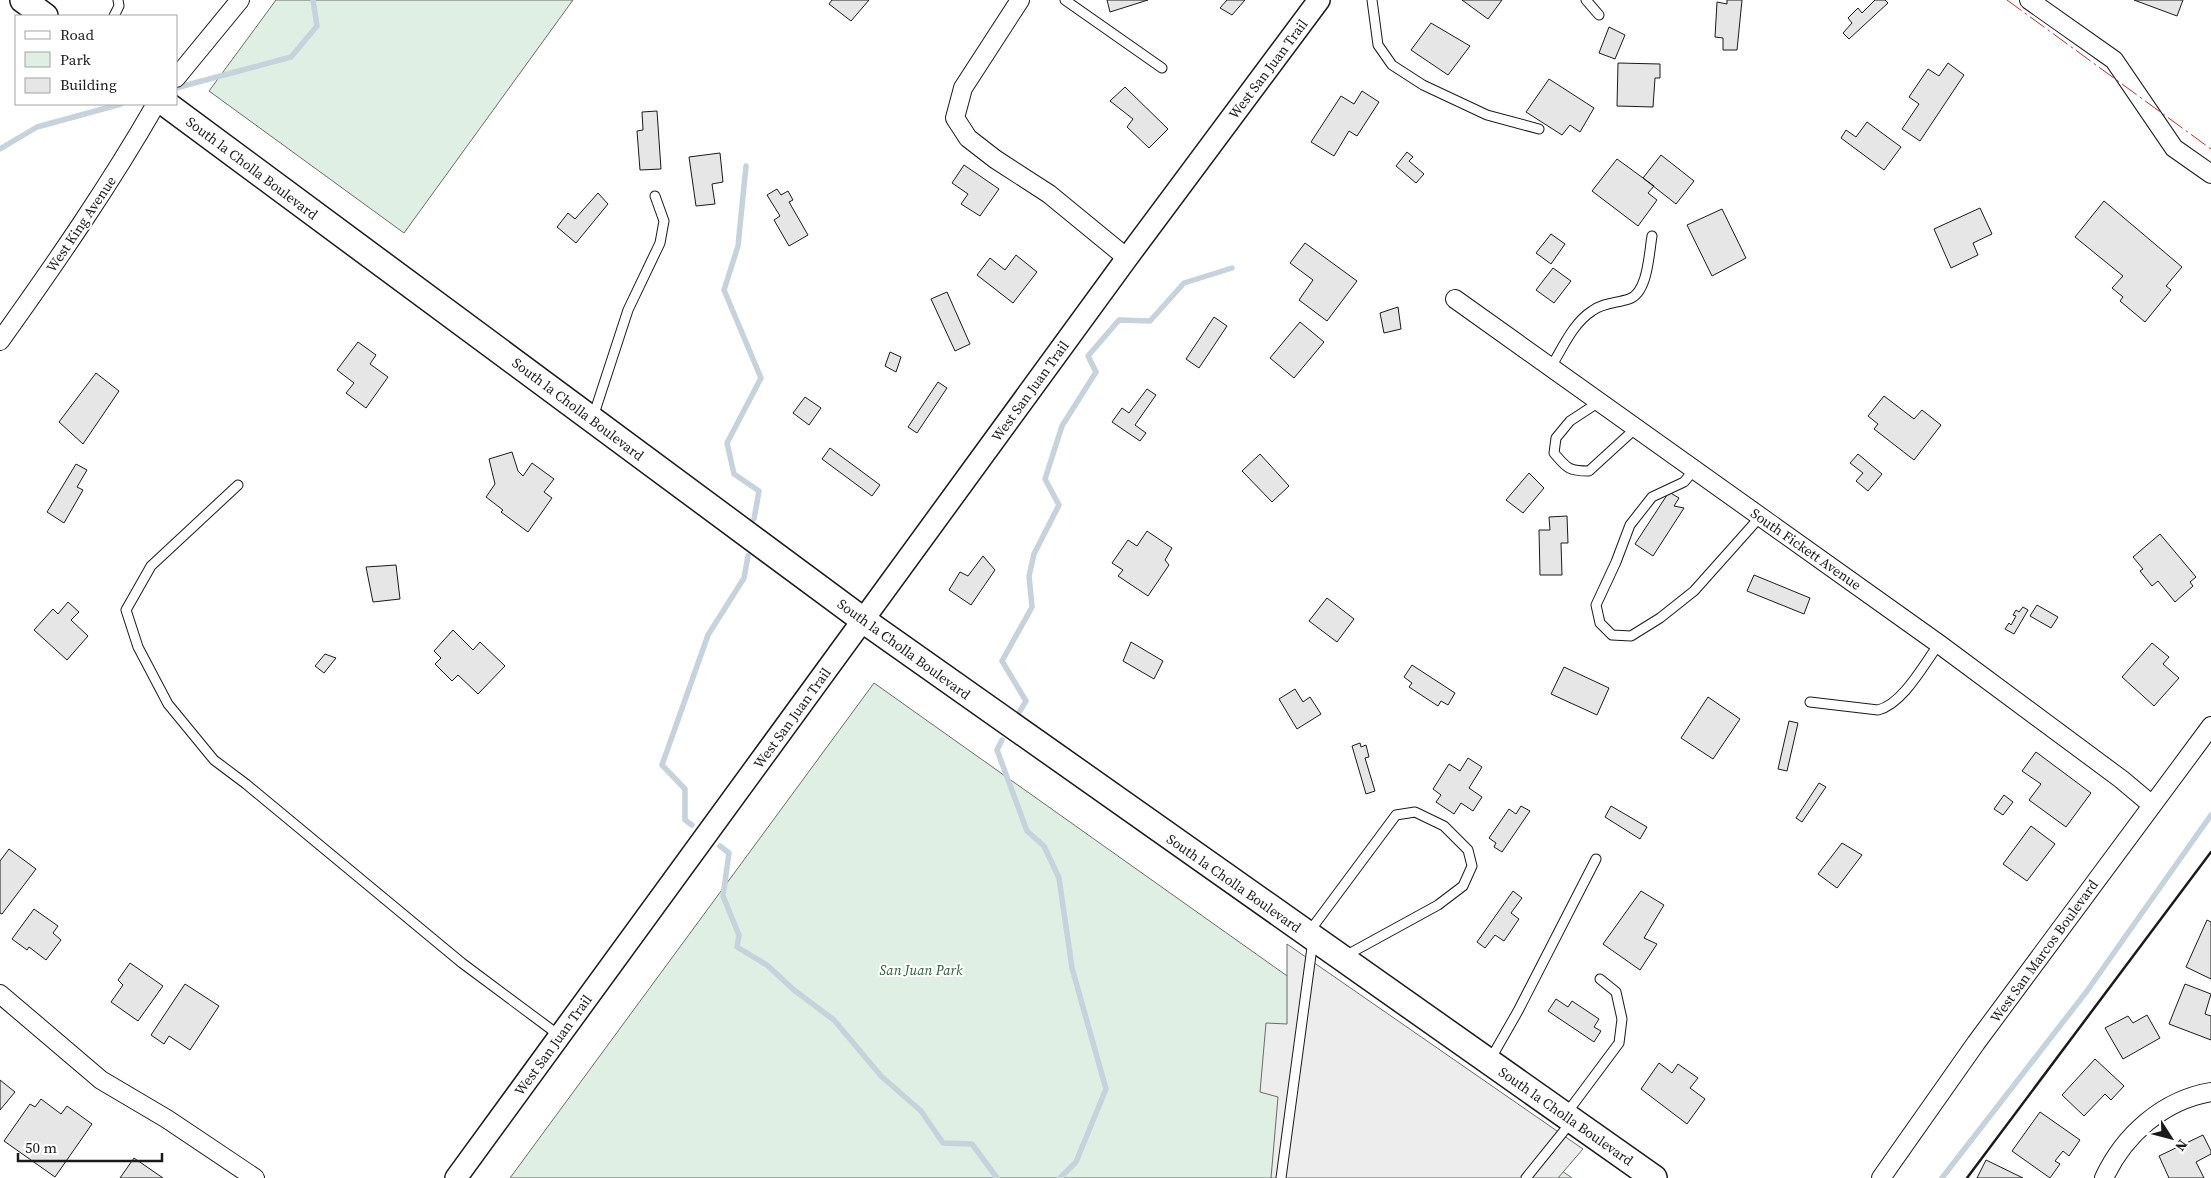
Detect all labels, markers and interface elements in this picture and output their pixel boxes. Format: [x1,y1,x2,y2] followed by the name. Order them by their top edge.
[15,15,178,105] legend
[1224,15,1312,123] street label: West San Juan Trail
[60,24,94,45] text: Road
[60,49,92,70] text: Park
[60,74,117,95] text: Building
[182,112,322,224] street label: South la Cholla Boulevard
[41,172,121,276] street label: West King Avenue
[987,336,1073,446] street label: West San Juan Trail
[508,353,648,465] street label: South la Cholla Boulevard
[1747,503,1865,595] street label: South Fickett Avenue
[833,594,975,704] street label: South la Cholla Boulevard
[749,663,835,773] street label: West San Juan Trail
[1163,829,1305,937] street label: South la Cholla Boulevard
[1985,876,2103,1026] street label: West San Marcos Boulevard
[879,960,963,980] park label: San Juan Park
[510,990,596,1100] street label: West San Juan Trail
[1495,1062,1637,1170] street label: South la Cholla Boulevard
[2146,1113,2196,1163] north arrow
[18,1130,161,1162] scale bar
[2170,1136,2193,1156] text: N
[25,1137,57,1158] text: 50 m

